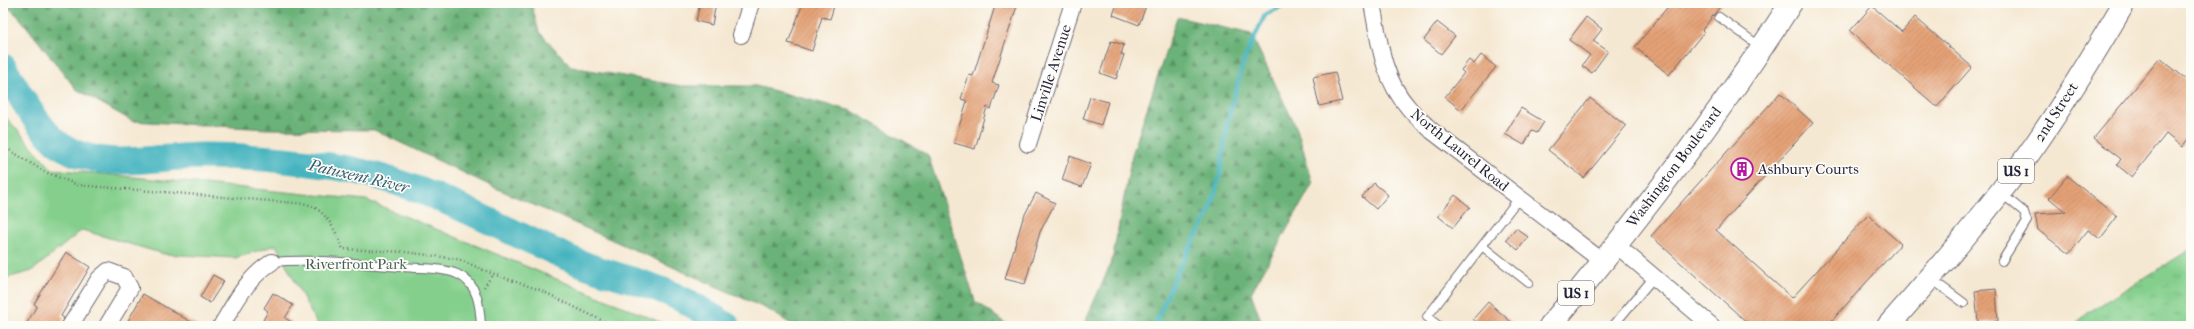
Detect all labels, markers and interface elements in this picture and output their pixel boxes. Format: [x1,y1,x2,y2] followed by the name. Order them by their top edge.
[1027,22,1075,124] street label: Linville Avenue
[2030,78,2082,145] street label: 2nd Street
[1622,102,1726,232] street label: Washington Boulevard
[1407,105,1513,196] street label: North Laurel Road
[306,155,413,197] water label: Patuxent River
[1729,156,1755,182] building icon: Ashbury Courts
[1998,159,2034,183] road number: US 1
[1757,160,1859,178] place label: Ashbury Courts
[305,255,407,273] park label: Riverfront Park
[1558,281,1594,305] road number: US 1

